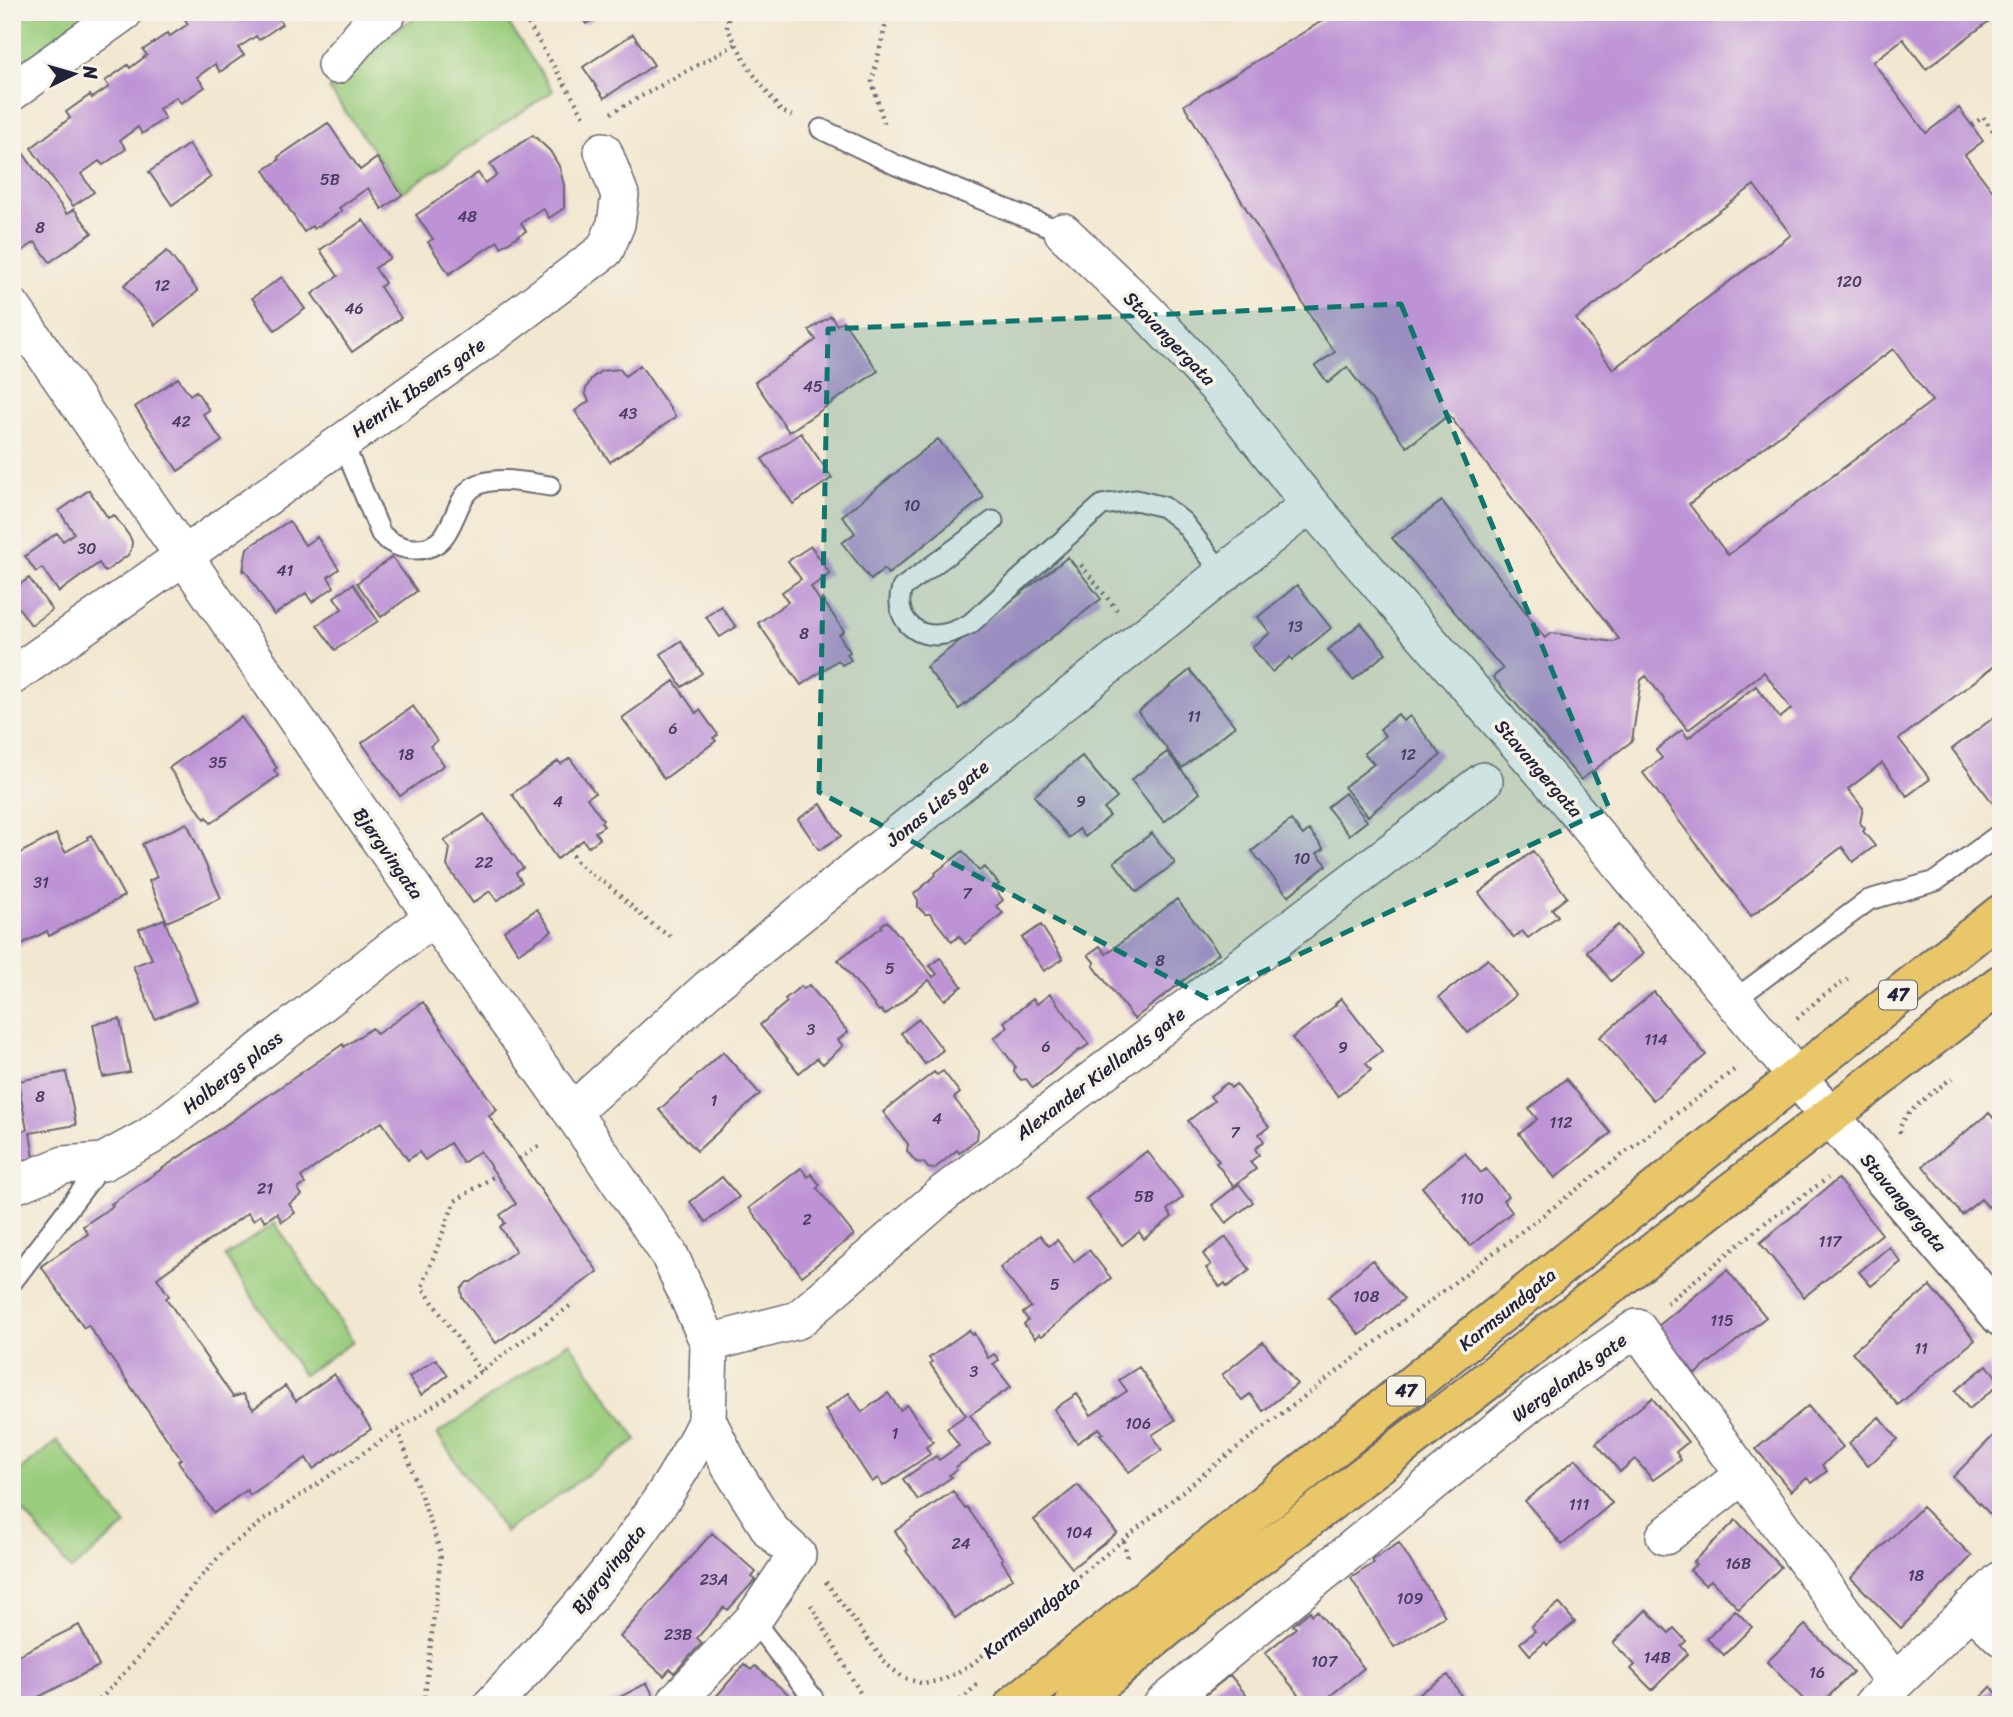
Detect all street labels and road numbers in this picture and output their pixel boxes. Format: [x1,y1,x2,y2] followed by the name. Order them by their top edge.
[1115,283,1224,394] street label: Stavangergata
[344,328,493,446] street label: Henrik Ibsens gate
[1486,711,1591,826] street label: Stavangergata
[878,751,996,856] street label: Jonas Lies gate
[345,800,433,907] street label: Bjørgvingata
[1879,980,1917,1010] road number: 47
[1007,998,1193,1149] street label: Alexander Kiellands gate
[174,1022,290,1123] street label: Holbergs plass
[1852,1145,1956,1260] street label: Stavangergata
[1451,1259,1564,1360] street label: Karmsundgata
[1504,1324,1634,1431] street label: Wergelands gate
[1387,1376,1425,1406] road number: 47
[563,1517,654,1621] street label: Bjørgvingata
[975,1567,1088,1668] street label: Karmsundgata

